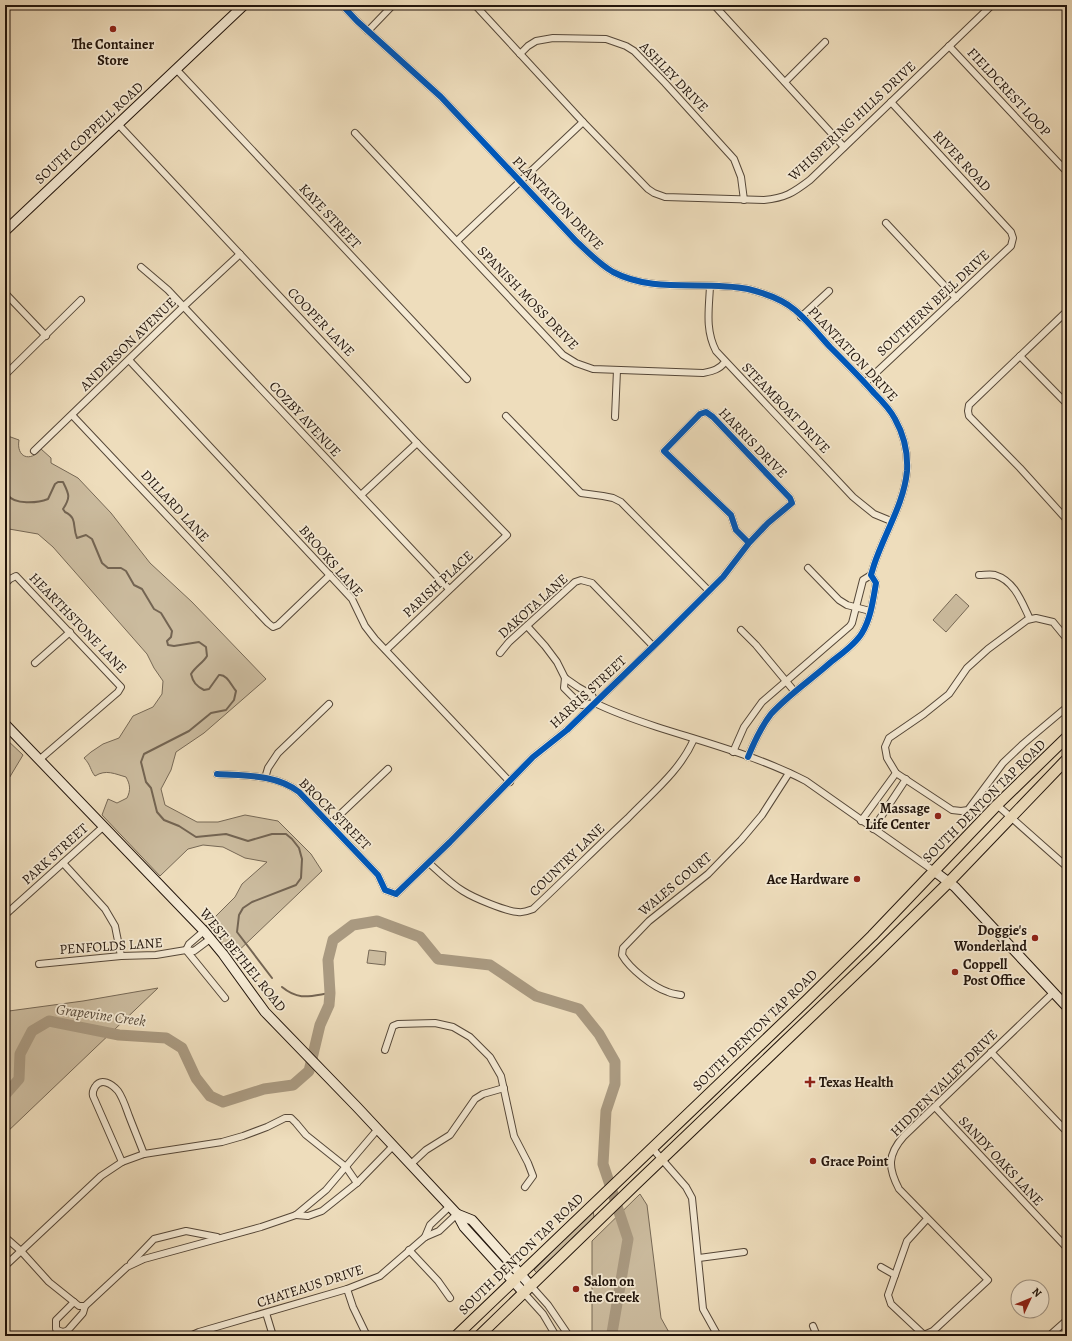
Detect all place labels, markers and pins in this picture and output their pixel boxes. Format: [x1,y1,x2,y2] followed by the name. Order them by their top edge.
[108,24,118,34] marker: The Container Store
[72,35,154,70] place label: The Container Store
[865,799,931,834] place label: Massage Life Center
[933,811,943,821] marker: Massage Life Center
[766,870,850,889] place label: Ace Hardware
[852,874,862,884] marker: Ace Hardware
[953,921,1027,956] place label: Doggie's Wonderland
[1030,933,1040,943] marker: Doggie's Wonderland
[963,955,1026,990] place label: Coppell Post Office
[950,967,960,977] marker: Coppell Post Office
[819,1073,894,1092] place label: Texas Health
[804,1076,816,1088] marker: Texas Health
[821,1152,889,1171] place label: Grace Point
[808,1156,818,1166] marker: Grace Point
[584,1272,640,1307] place label: Salon on the Creek
[571,1284,581,1294] marker: Salon on the Creek

